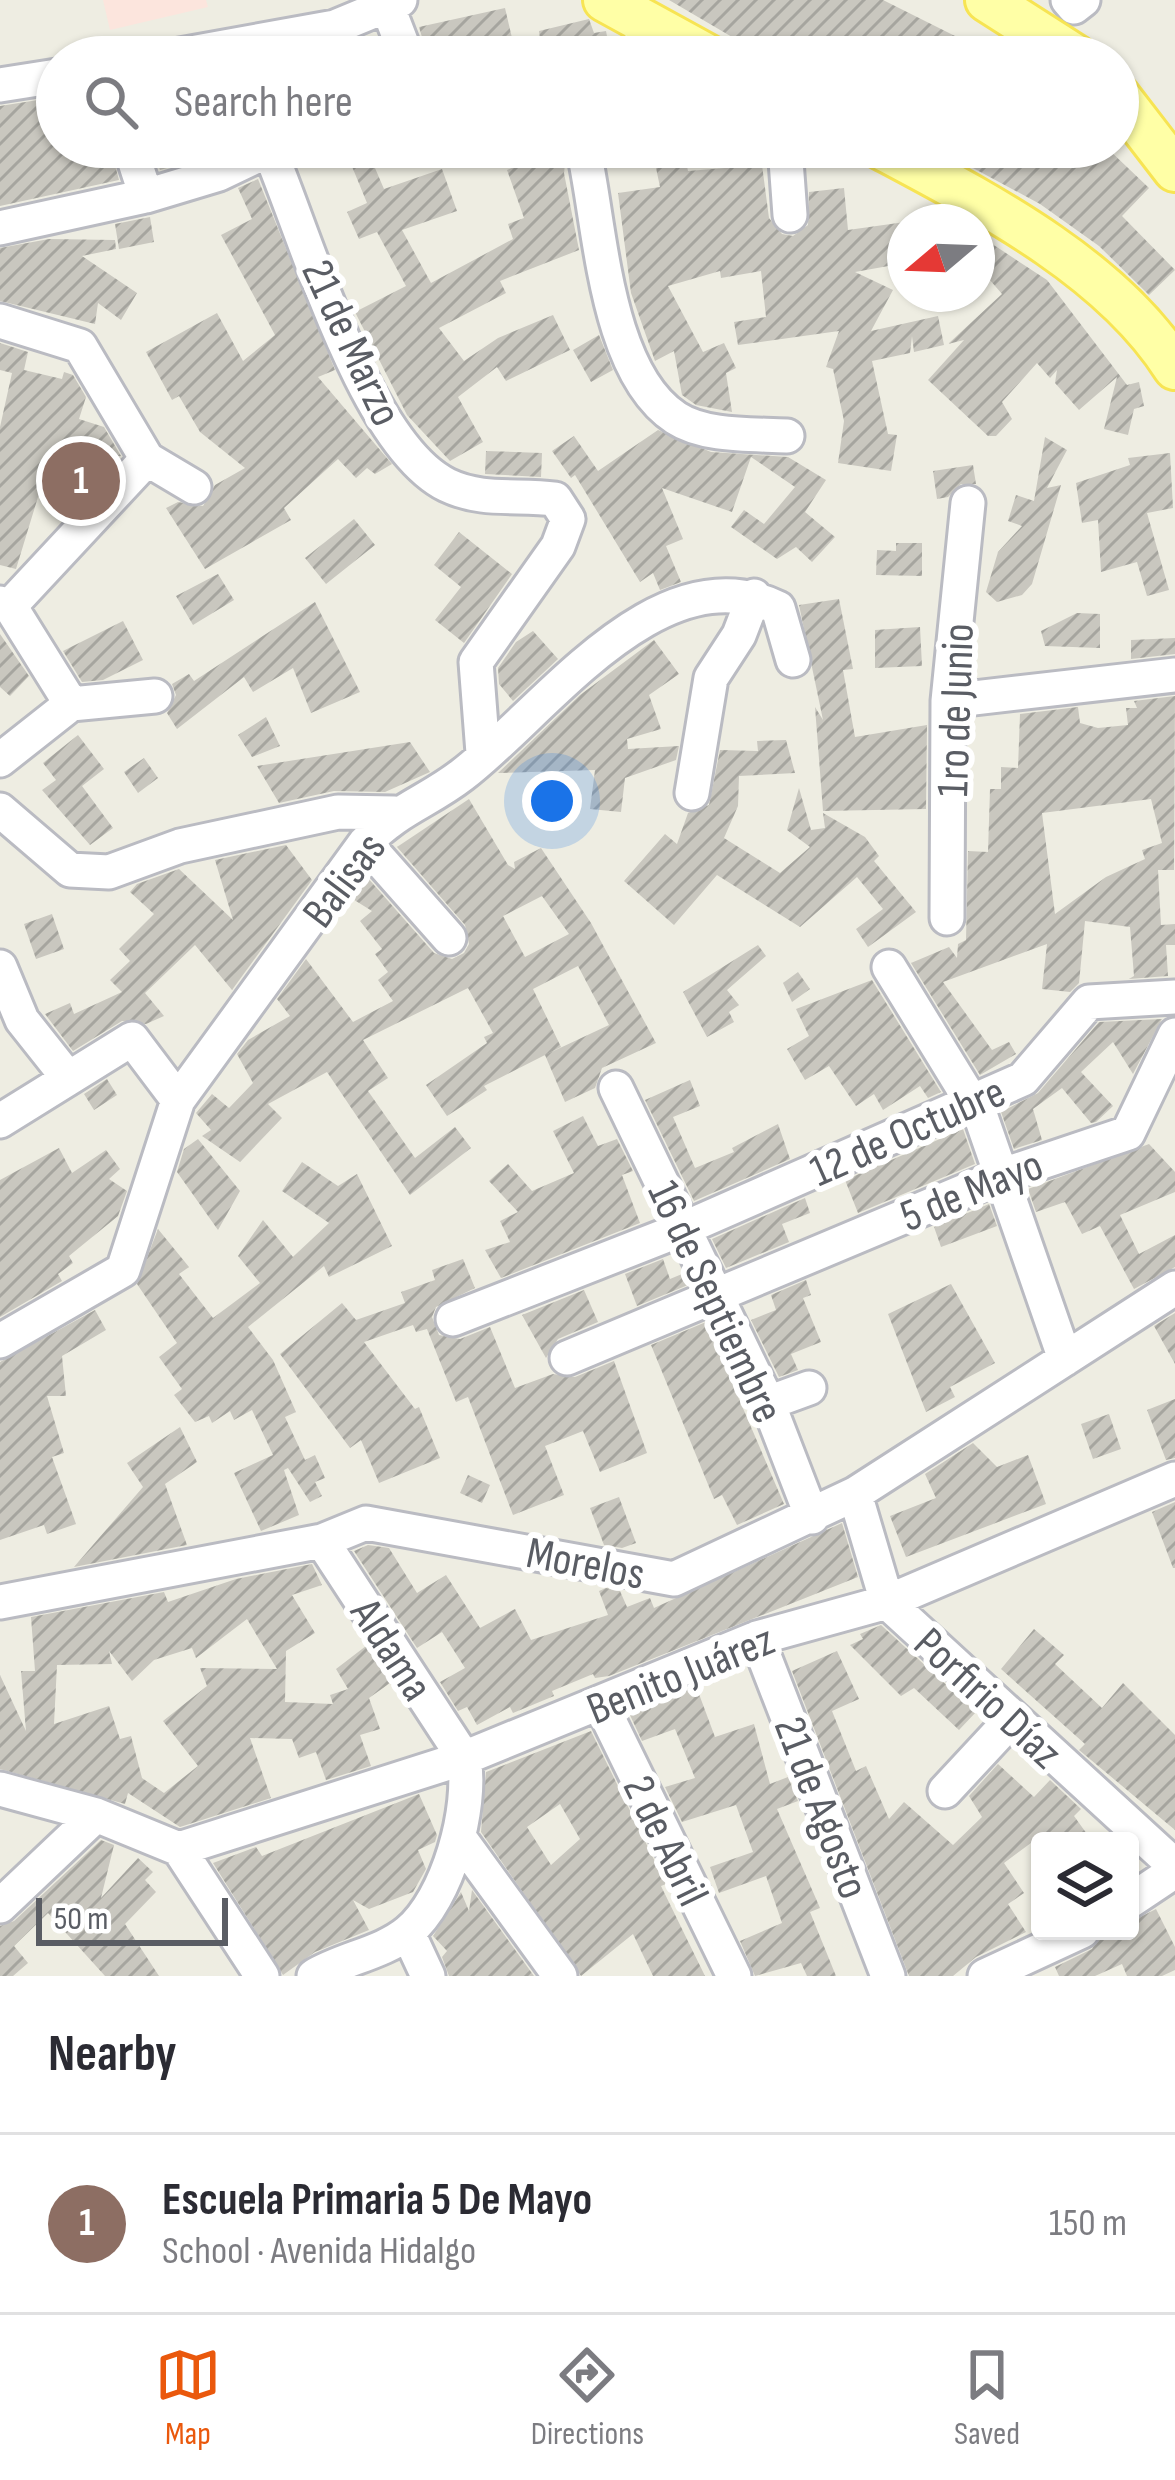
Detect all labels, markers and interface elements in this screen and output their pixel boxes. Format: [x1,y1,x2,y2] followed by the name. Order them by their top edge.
[36,36,1139,168] search box
[78,69,144,135] icon: search
[174,75,353,130] text: Search here
[887,204,995,312] north arrow
[288,251,413,435] street label: 21 de Marzo
[42,436,120,526] pin: 1
[926,622,987,798] street label: 1ro de Junio
[522,771,582,831] your location
[292,822,398,939] street label: Balisas
[802,1065,1014,1200] street label: 12 de Octubre
[893,1138,1051,1245] street label: 5 de Mayo
[635,1172,795,1432] street label: 16 de Septiembre
[522,1526,649,1603] street label: Morelos
[337,1588,444,1712] street label: Aldama
[579,1613,782,1738] street label: Benito Juárez
[902,1617,1073,1781] street label: Porfirio Díaz
[761,1709,880,1907] street label: 21 de Agosto
[610,1767,720,1915] street label: 2 de Abril
[1031,1832,1139,1940] map controls
[1031,1832,1139,1940] button: layers
[36,1892,228,1945] scale bar
[54,1899,108,1939] text: 50 m
[48,2024,177,2085] text: Nearby
[162,2173,592,2228] text: Escuela Primaria 5 De Mayo
[79,2200,95,2247] text: 1
[1049,2200,1127,2247] text: 150 m
[162,2228,476,2275] text: School · Avenida Hidalgo
[155,2342,221,2454] tab: Map
[531,2342,644,2454] tab: Directions
[954,2342,1020,2454] tab: Saved

